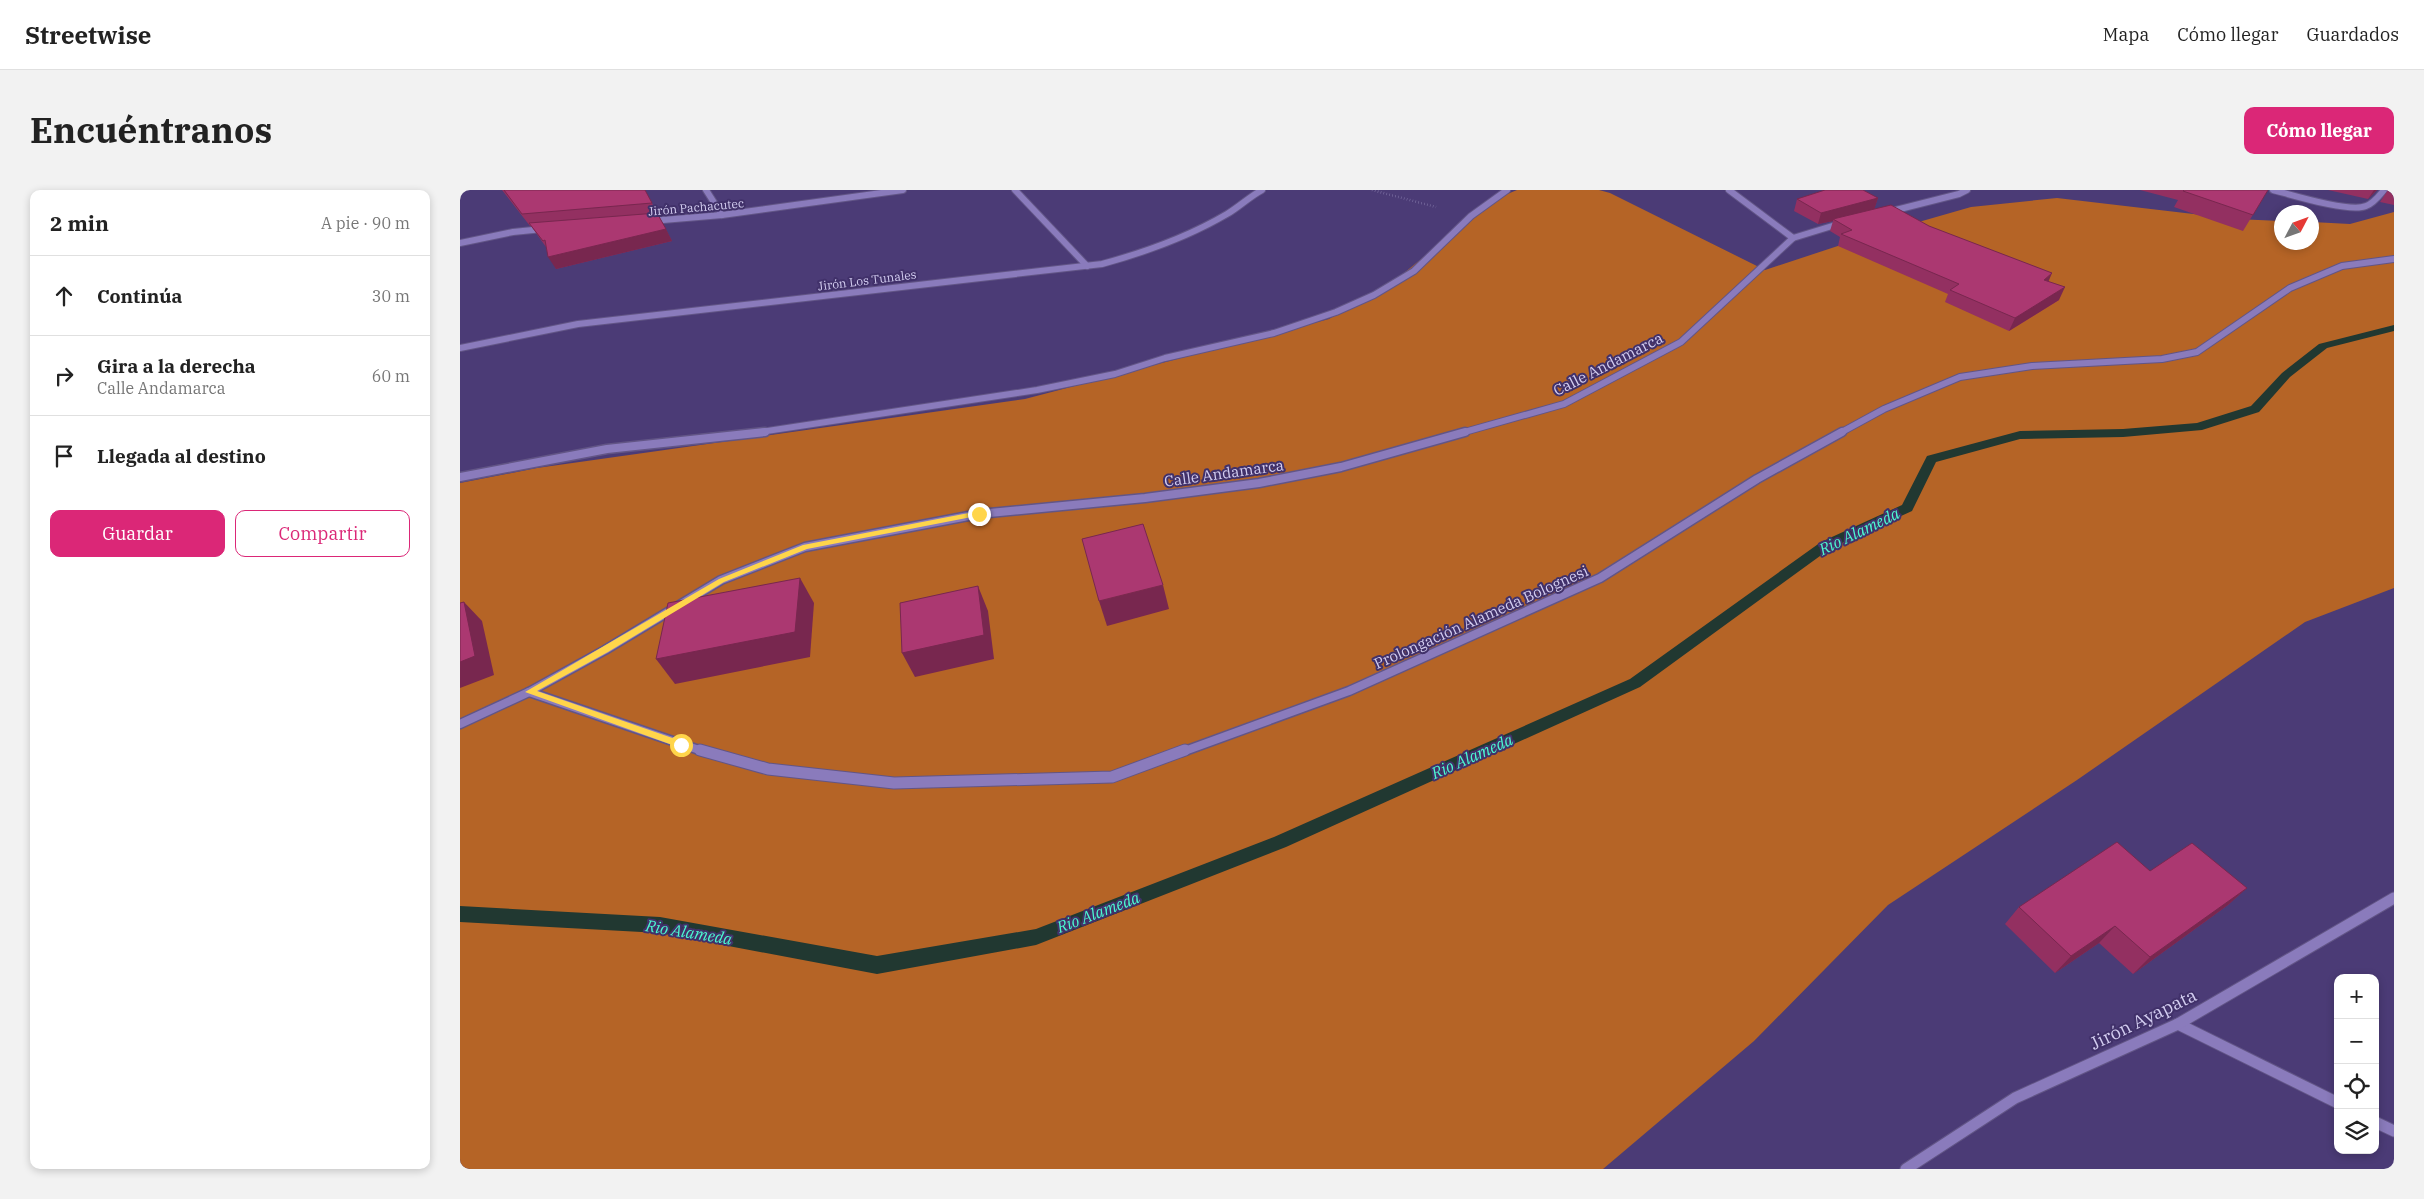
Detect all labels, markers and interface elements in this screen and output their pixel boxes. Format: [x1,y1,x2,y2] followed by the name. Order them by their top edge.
[25,19,151,51] text: Streetwise
[2103,23,2149,46] text: Mapa
[2177,23,2278,46] text: Cómo llegar
[2306,23,2399,46] text: Guardados
[30,107,272,153] text: Encuéntranos
[2244,107,2394,154] button: Cómo llegar
[647,195,745,219] street label: Jirón Pachacutec
[2274,205,2319,250] north arrow
[50,209,109,237] text: 2 min
[321,213,410,233] text: A pie · 90 m
[817,266,917,294] street label: Jirón Los Tunales
[50,282,78,310] icon: ahead
[97,284,182,308] text: Continúa
[372,286,410,306] text: 30 m
[1550,328,1666,400] street label: Calle Andamarca
[97,354,256,378] text: Gira a la derecha
[50,362,78,390] icon: right
[372,366,410,386] text: 60 m
[97,378,226,398] text: Calle Andamarca
[50,442,78,470] icon: arrive
[97,444,266,468] text: Llegada al destino
[1163,455,1285,491] street label: Calle Andamarca
[968,503,991,526] route end
[1814,503,1903,560] water label: Rio Alameda
[50,510,225,557] button: Guardar
[235,510,410,557] button: Compartir
[1371,561,1591,673] street label: Prolongación Alameda Bolognesi
[1427,729,1516,783] water label: Rio Alameda
[670,734,693,757] route start
[1053,887,1143,937] water label: Rio Alameda
[643,915,734,949] water label: Rio Alameda
[2334,974,2379,1154] map controls
[2334,974,2379,1019] button: +
[2086,983,2200,1055] street label: Jirón Ayapata
[2334,1019,2379,1064] button: −
[2334,1064,2379,1109] button: locate
[2334,1109,2379,1154] button: layers

